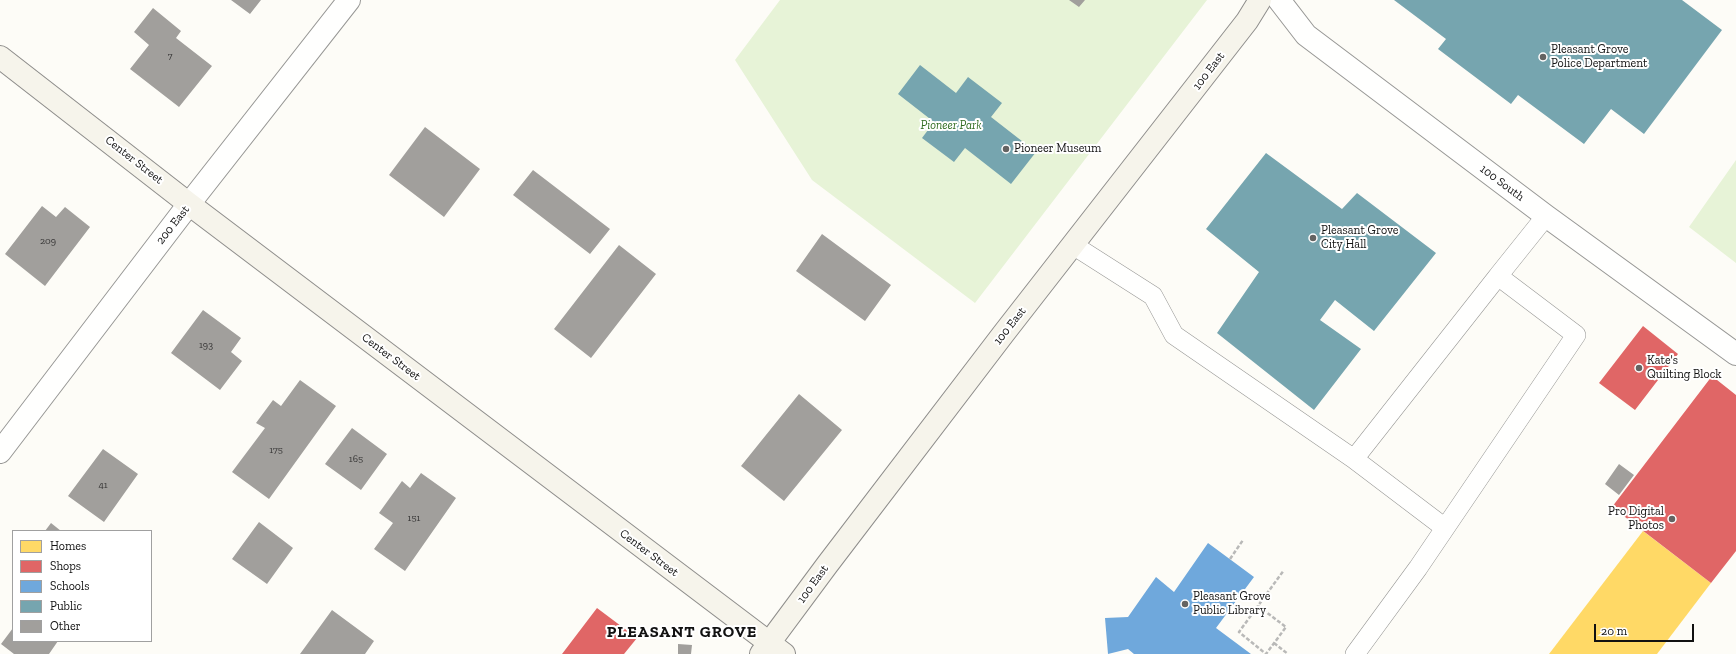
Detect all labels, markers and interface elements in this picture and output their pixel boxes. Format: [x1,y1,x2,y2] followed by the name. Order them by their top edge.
[1551,43,1648,71] place label: Pleasant Grove Police Department
[1190,49,1228,93] street label: 100 East
[168,50,172,62] house number: 7
[1538,52,1548,62] marker: Pleasant Grove Police Department
[920,119,982,133] park label: Pioneer Park
[102,133,166,187] street label: Center Street
[1014,142,1101,156] place label: Pioneer Museum
[1001,144,1011,154] marker: Pioneer Museum
[1477,162,1527,204] street label: 100 South
[153,203,193,247] street label: 200 East
[1321,224,1398,252] place label: Pleasant Grove City Hall
[1308,233,1318,243] marker: Pleasant Grove City Hall
[40,235,56,247] house number: 209
[991,304,1029,348] street label: 100 East
[359,330,423,384] street label: Center Street
[199,339,213,351] house number: 193
[1647,354,1721,382] place label: Kate's Quilting Block
[1634,363,1644,373] marker: Kate's Quilting Block
[269,444,283,456] house number: 175
[349,453,363,465] house number: 165
[98,479,108,491] house number: 41
[1608,505,1664,533] place label: Pro Digital Photos
[408,512,420,524] house number: 151
[1667,514,1677,524] marker: Pro Digital Photos
[617,526,681,580] street label: Center Street
[12,530,152,642] legend
[50,539,86,553] text: Homes
[50,559,81,573] text: Shops
[794,562,832,606] street label: 100 East
[50,579,89,593] text: Schools
[1193,590,1270,618] place label: Pleasant Grove Public Library
[50,599,82,613] text: Public
[1180,599,1190,609] marker: Pleasant Grove Public Library
[1596,616,1696,642] scale bar
[50,619,81,633] text: Other
[607,622,757,642] district label: PLEASANT GROVE
[1601,624,1627,638] text: 20 m

